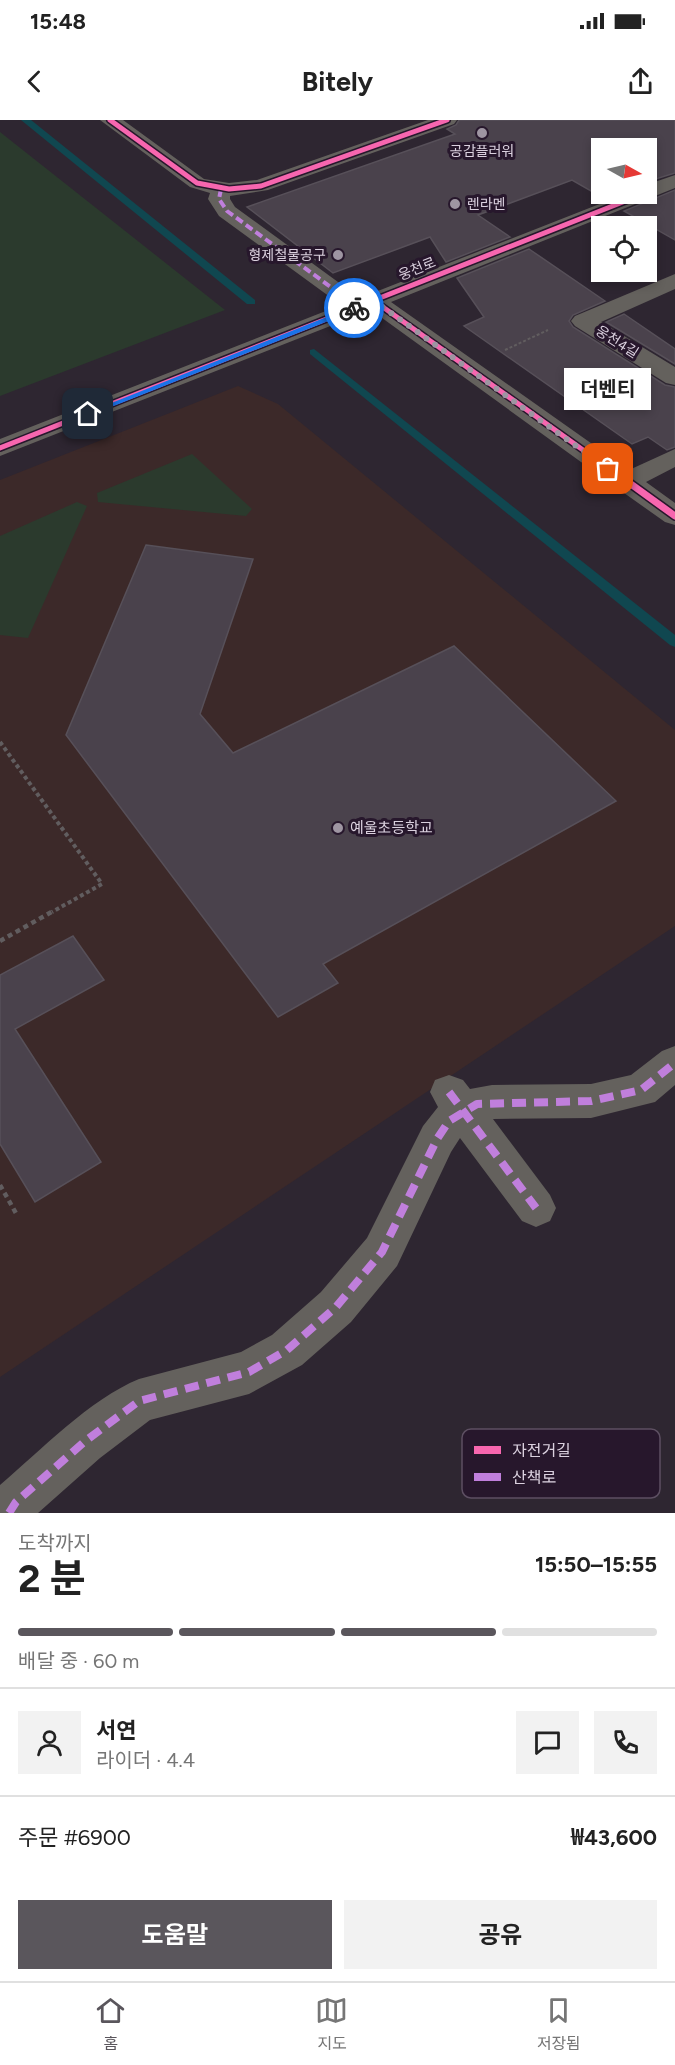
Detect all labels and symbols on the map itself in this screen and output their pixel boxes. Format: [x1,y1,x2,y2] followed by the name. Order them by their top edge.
[475,126,489,140] marker: 공감플러워
[591,138,657,204] north arrow
[450,143,514,160] place label: 공감플러워
[467,196,506,213] place label: 렌라멘
[448,197,462,211] marker: 렌라멘
[249,247,326,264] place label: 형제철물공구
[331,248,345,262] marker: 형제철물공구
[396,254,438,284] street label: 웅천로
[324,278,384,338] courier
[592,322,642,362] street label: 웅천4길
[564,367,652,409] callout: 더벤티
[62,388,113,439] pin
[582,443,633,494] pin
[350,819,433,837] place label: 예울초등학교
[331,821,345,835] marker: 예울초등학교
[462,1429,660,1498] legend
[512,1441,571,1460] text: 자전거길
[512,1468,556,1487] text: 산책로

